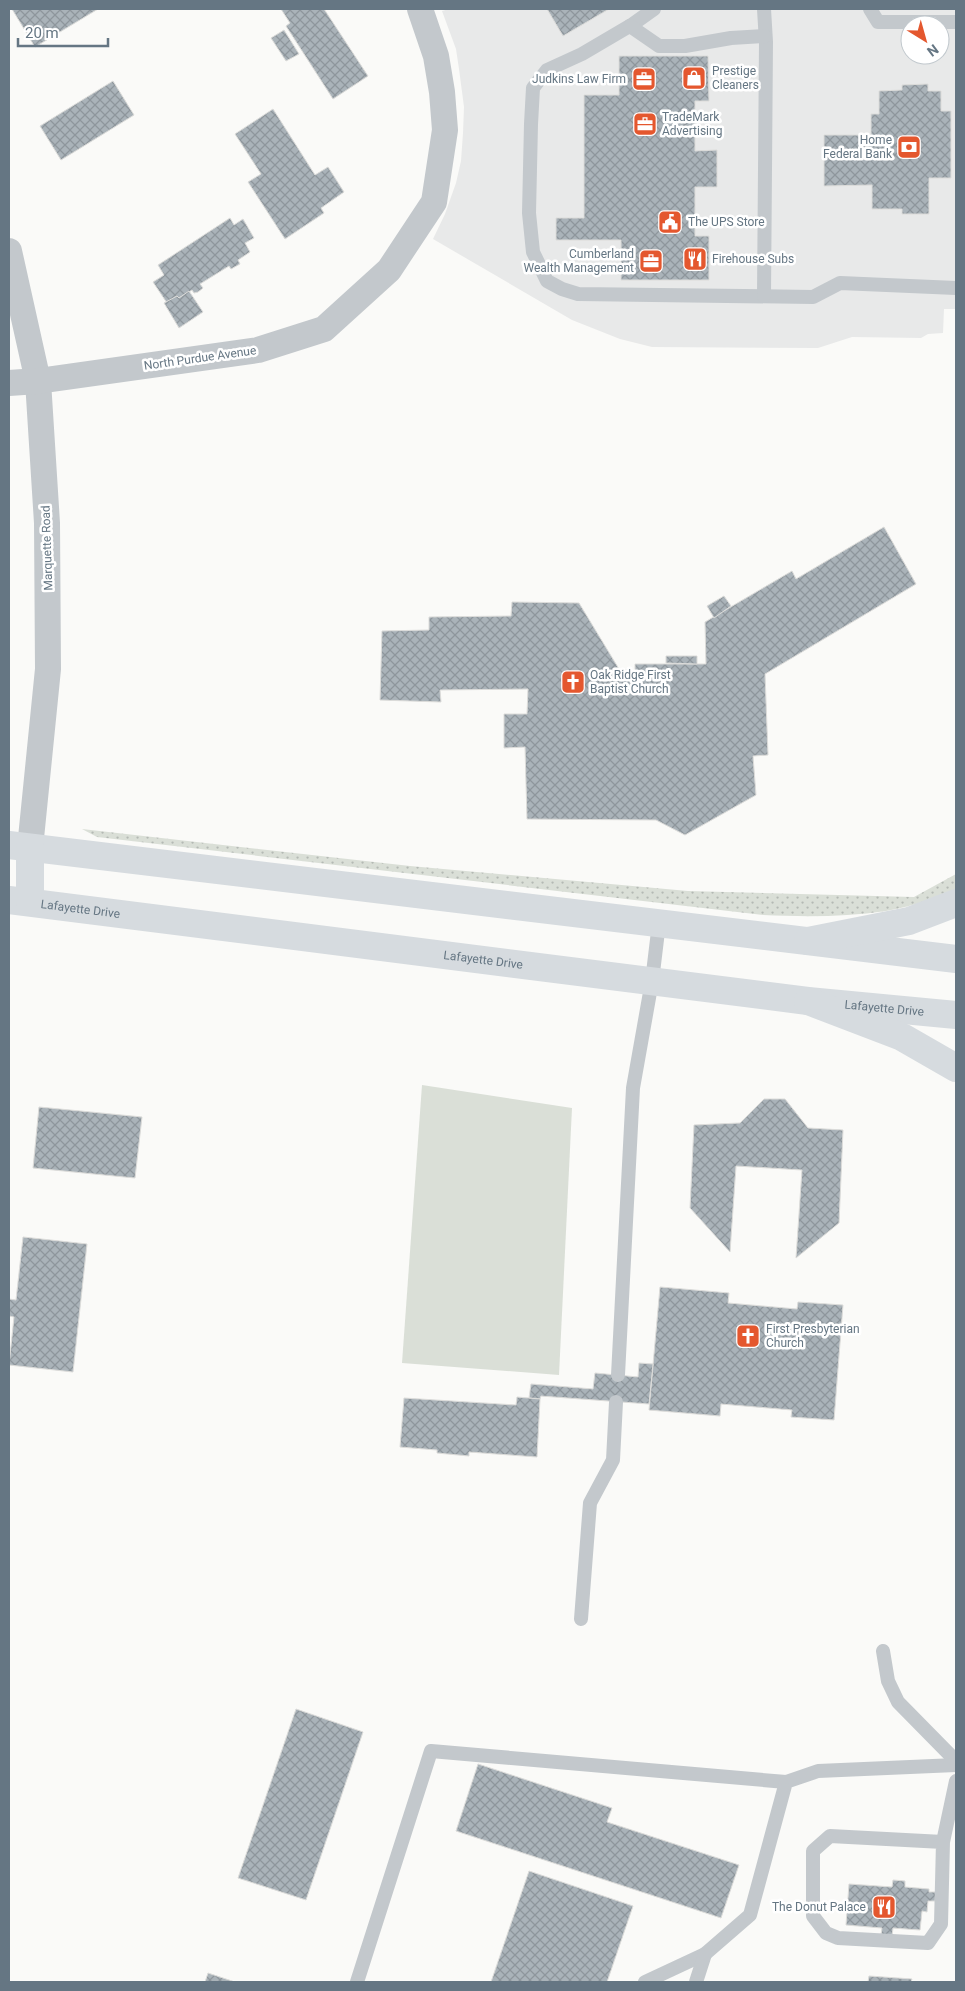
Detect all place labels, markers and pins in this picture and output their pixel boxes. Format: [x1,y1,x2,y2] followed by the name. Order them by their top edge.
[712,64,759,92] place label: Prestige Cleaners
[681,65,707,91] shop icon: Prestige Cleaners
[631,66,657,92] office icon: Judkins Law Firm
[532,72,626,86] place label: Judkins Law Firm
[662,110,722,138] place label: TradeMark Advertising
[632,111,658,137] office icon: TradeMark Advertising
[823,133,893,161] place label: Home Federal Bank
[896,134,922,160] bank icon: Home Federal Bank
[657,209,683,235] public building icon: The UPS Store
[688,215,765,229] place label: The UPS Store
[682,246,708,272] restaurant icon: Firehouse Subs
[524,247,634,275] place label: Cumberland Wealth Management
[638,248,664,274] office icon: Cumberland Wealth Management
[712,252,794,266] place label: Firehouse Subs
[590,668,671,696] place label: Oak Ridge First Baptist Church
[560,669,586,695] church icon: Oak Ridge First Baptist Church
[766,1322,860,1350] place label: First Presbyterian Church
[735,1323,761,1349] church icon: First Presbyterian Church
[871,1894,897,1920] restaurant icon: The Donut Palace
[772,1900,866,1914] place label: The Donut Palace

